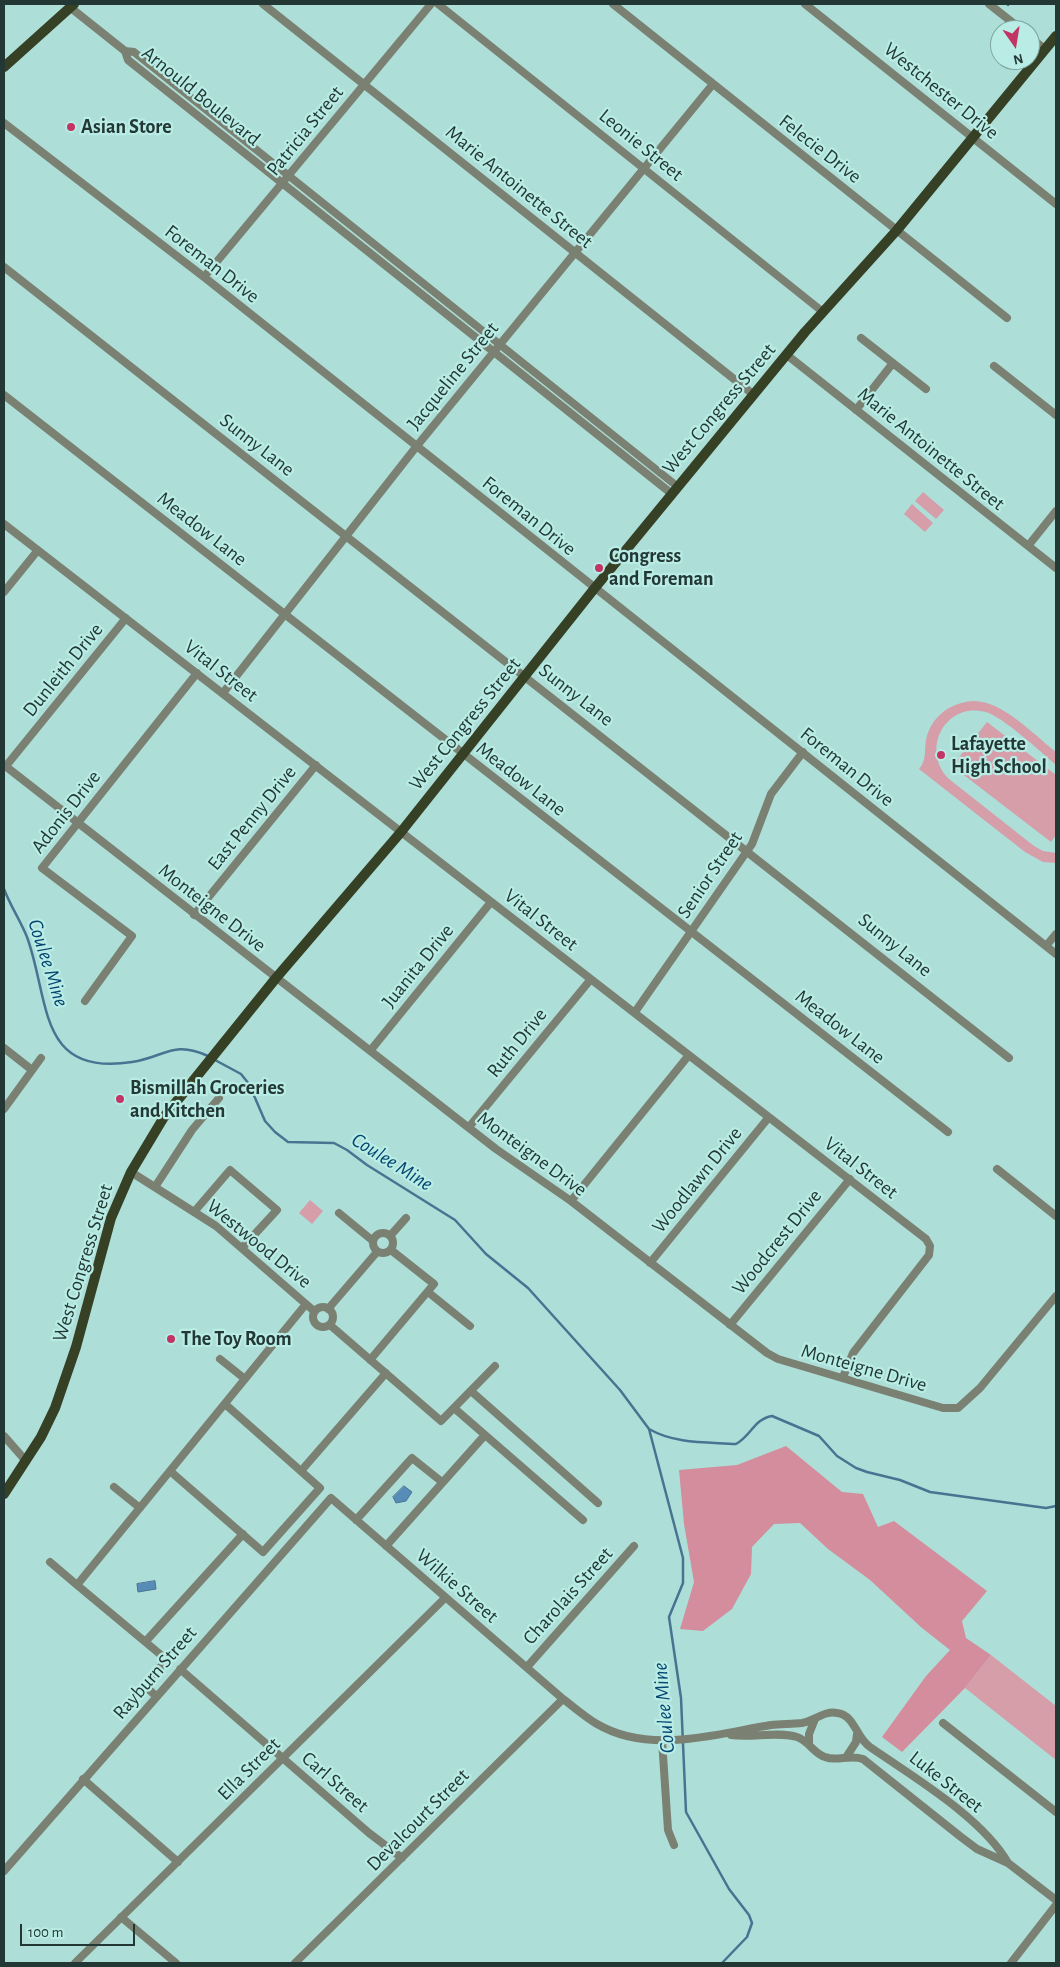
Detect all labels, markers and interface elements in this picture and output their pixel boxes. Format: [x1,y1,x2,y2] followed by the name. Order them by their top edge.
[990,20,1040,70] north arrow
[879,37,1003,145] street label: Westchester Drive
[137,41,265,151] street label: Arnould Boulevard
[1012,51,1024,67] text: N
[261,81,349,181] street label: Patricia Street
[594,104,688,186] street label: Leonie Street
[774,109,866,189] street label: Felecie Drive
[81,115,172,139] place label: Asian Store
[441,120,597,254] street label: Marie Antoinette Street
[65,121,77,133] marker: Asian Store
[160,220,264,308] street label: Foreman Drive
[402,317,504,435] street label: Jacqueline Street
[657,339,781,479] street label: West Congress Street
[853,382,1009,516] street label: Marie Antoinette Street
[215,408,299,482] street label: Sunny Lane
[477,471,581,561] street label: Foreman Drive
[152,486,252,572] street label: Meadow Lane
[609,544,714,591] place label: Congress and Foreman
[593,562,605,574] marker: Congress and Foreman
[18,618,108,722] street label: Dunleith Drive
[179,635,263,707] street label: Vital Street
[404,653,526,795] street label: West Congress Street
[534,658,618,732] street label: Sunny Lane
[795,722,899,812] street label: Foreman Drive
[951,732,1047,779] place label: Lafayette High School
[471,736,571,822] street label: Meadow Lane
[935,749,947,761] marker: Lafayette High School
[202,761,302,875] street label: East Penny Drive
[26,766,106,858] street label: Adonis Drive
[672,827,748,923] street label: Senior Street
[154,859,270,957] street label: Monteigne Drive
[499,884,583,956] street label: Vital Street
[853,908,937,982] street label: Sunny Lane
[22,916,74,1010] water label: Coulee Mine
[377,919,459,1013] street label: Juanita Drive
[790,984,890,1070] street label: Meadow Lane
[482,1003,552,1083] street label: Ruth Drive
[130,1076,284,1123] place label: Bismillah Groceries and Kitchen
[114,1093,126,1105] marker: Bismillah Groceries and Kitchen
[472,1106,592,1202] street label: Monteigne Drive
[647,1122,747,1238] street label: Woodlawn Drive
[347,1127,437,1197] water label: Coulee Mine
[819,1132,903,1204] street label: Vital Street
[48,1181,118,1345] street label: West Congress Street
[727,1184,827,1300] street label: Woodcrest Drive
[202,1194,316,1294] street label: Westwood Drive
[181,1327,292,1351] place label: The Toy Room
[165,1333,177,1345] marker: The Toy Room
[798,1339,930,1397] street label: Monteigne Drive
[518,1542,618,1650] street label: Charolais Street
[411,1544,503,1628] street label: Wilkie Street
[108,1621,202,1725] street label: Rayburn Street
[647,1662,681,1754] water label: Coulee Mine
[213,1733,285,1805] street label: Ella Street
[296,1746,374,1818] street label: Carl Street
[904,1746,988,1818] street label: Luke Street
[362,1764,474,1876] street label: Devalcourt Street
[22,1914,138,1946] scale bar
[28,1925,63,1940] text: 100 m

